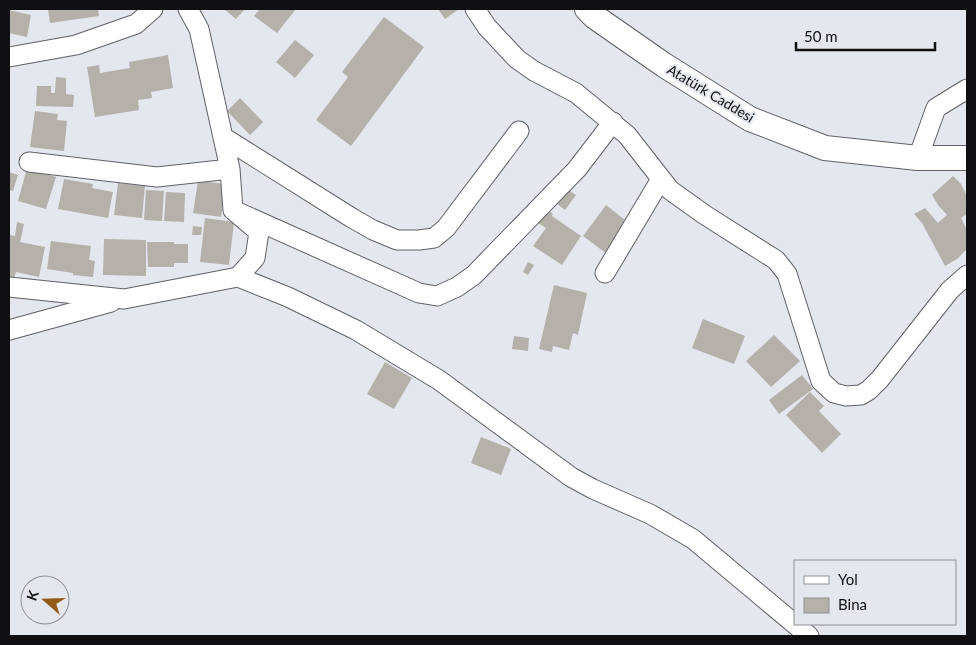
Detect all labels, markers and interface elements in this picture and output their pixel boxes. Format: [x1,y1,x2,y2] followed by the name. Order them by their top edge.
[796,20,935,52] scale bar
[804,27,838,45] text: 50 m
[664,60,758,126] street label: Atatürk Caddesi
[794,560,956,625] legend
[838,570,858,588] text: Yol
[20,575,70,625] north arrow
[23,588,42,603] text: K
[838,595,867,613] text: Bina

